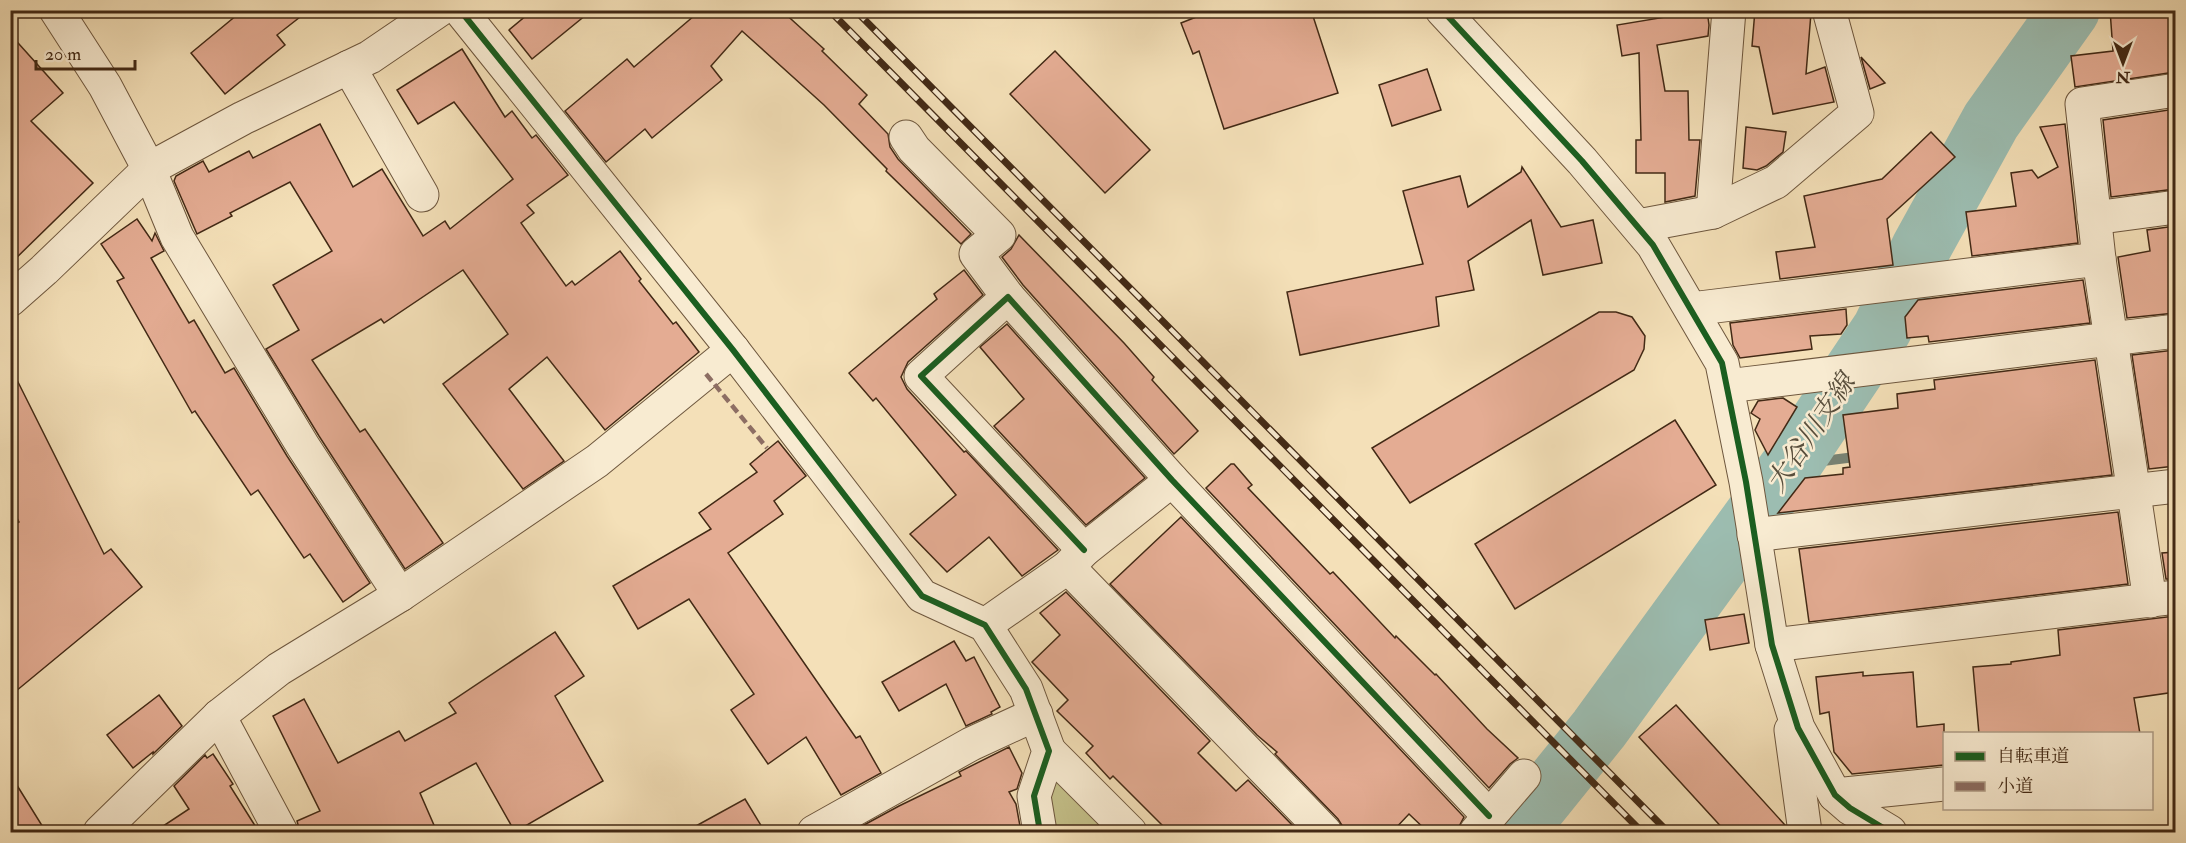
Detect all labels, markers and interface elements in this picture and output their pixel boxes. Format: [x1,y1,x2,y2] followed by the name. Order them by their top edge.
[36,33,135,71] scale bar
[2093,33,2153,93] north arrow
[45,43,81,66] text: 20 m
[2115,67,2131,87] text: N
[1760,365,1864,498] water label: 大谷川支線
[1943,732,2153,810] legend
[1997,745,2069,768] text: 自転車道
[1997,775,2033,798] text: 小道

